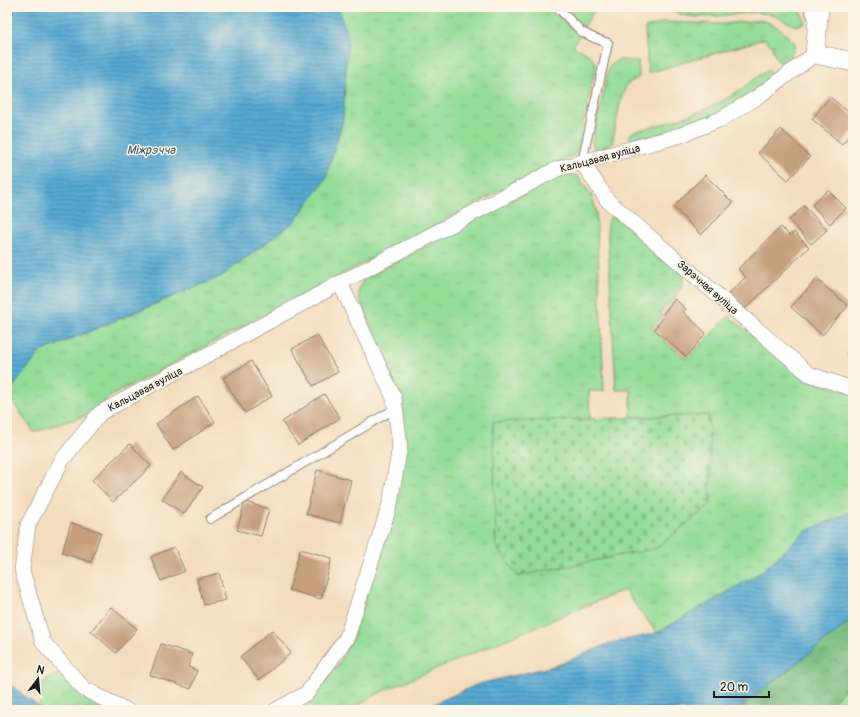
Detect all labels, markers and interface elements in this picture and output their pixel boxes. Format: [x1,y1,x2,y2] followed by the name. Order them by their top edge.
[559,142,642,175] street label: Кальцавая вуліца
[127,143,177,158] water label: Міжрэчча
[675,257,741,317] street label: Зарэчная вуліца
[106,364,185,414] street label: Кальцавая вуліца
[18,659,58,699] north arrow
[35,663,47,677] text: N
[714,673,769,699] scale bar
[720,680,749,695] text: 20 m

